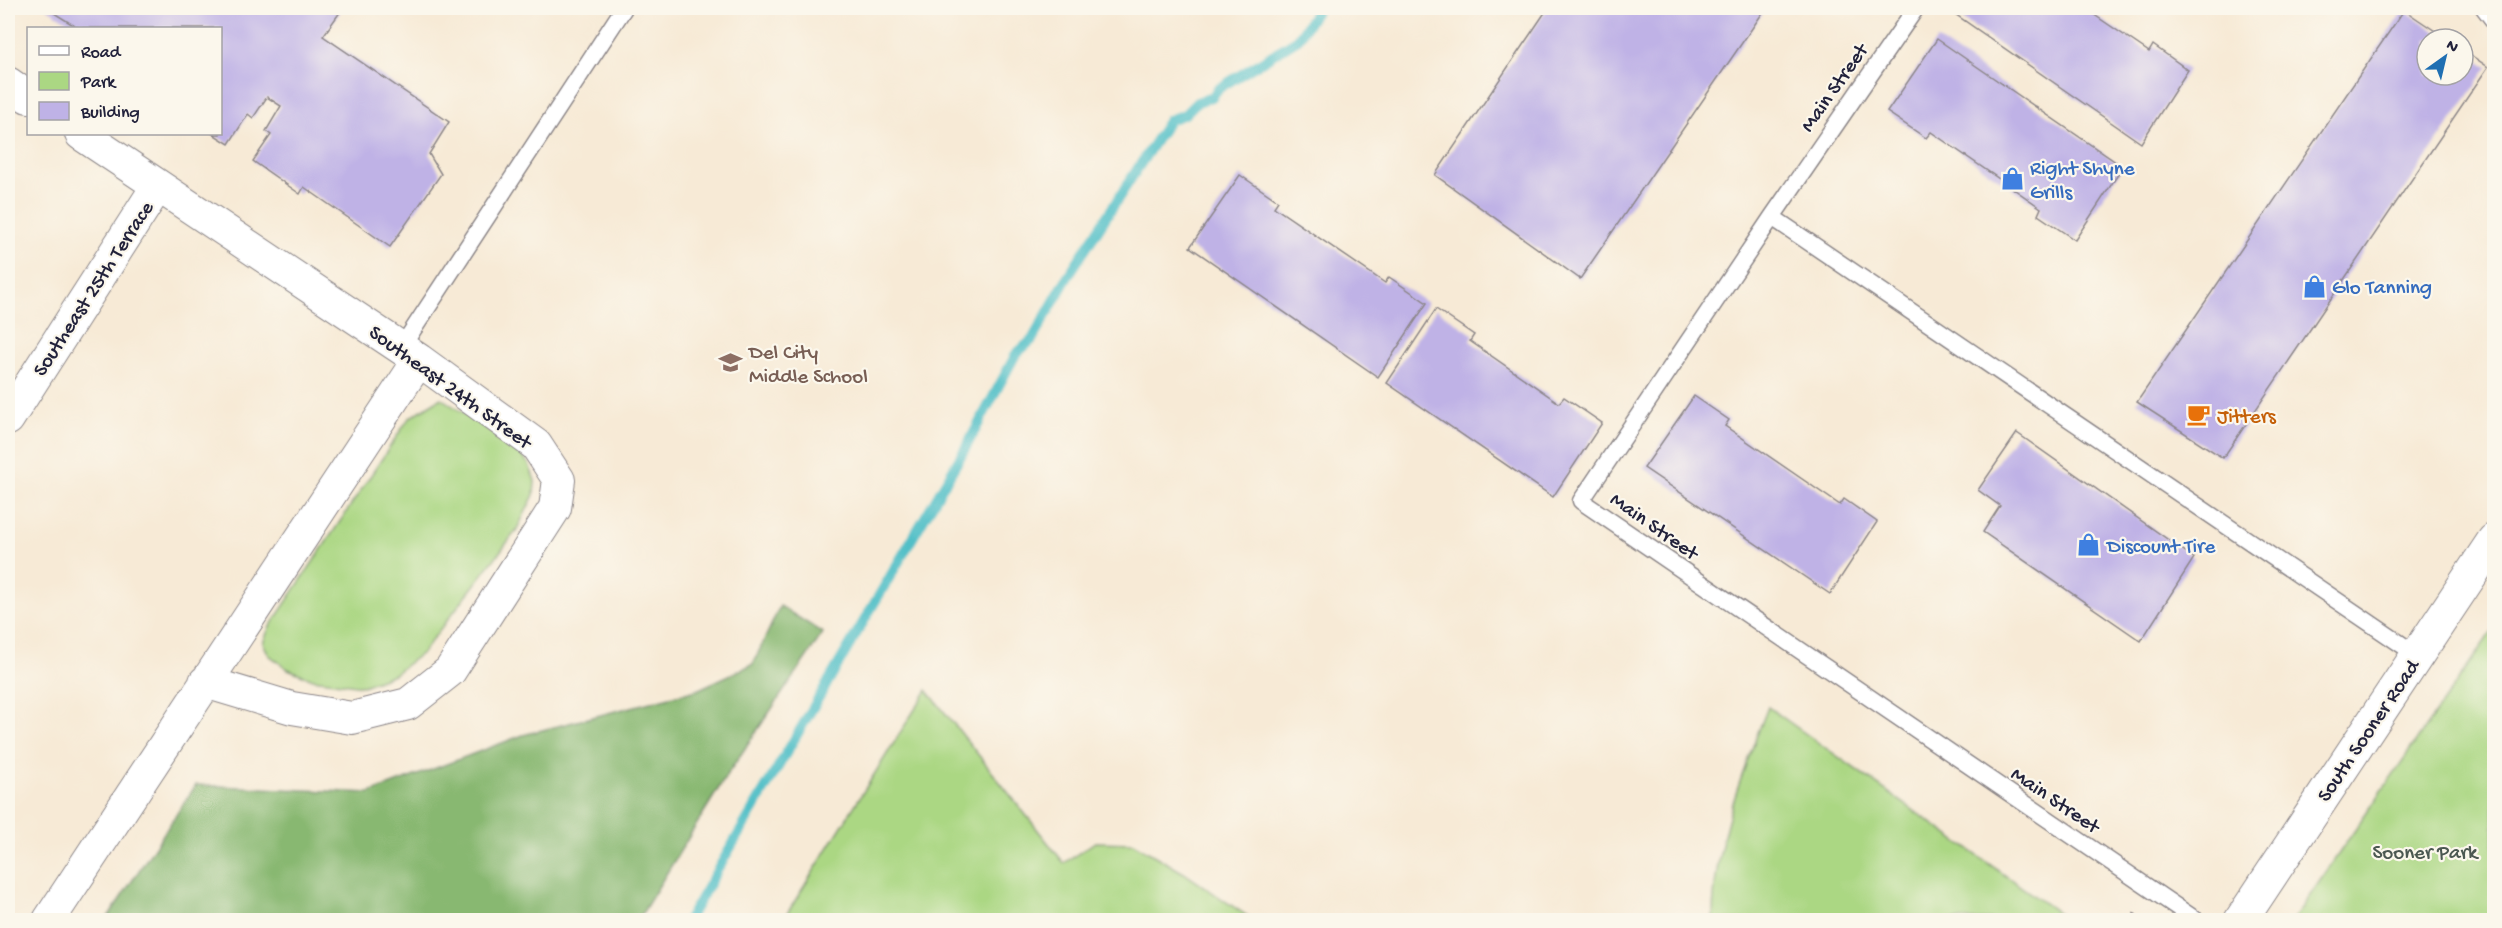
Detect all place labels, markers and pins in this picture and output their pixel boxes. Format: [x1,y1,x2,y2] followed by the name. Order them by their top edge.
[2030,158,2136,207] place label: Right Shyne Grills
[1999,166,2025,192] shop icon: Right Shyne Grills
[2301,273,2327,299] shop icon: Glo Tanning
[2332,277,2432,302] place label: Glo Tanning
[747,342,868,391] place label: Del City Middle School
[718,350,744,376] school or university icon: Del City Middle School
[2186,402,2212,428] cafe icon: Jitters
[2217,406,2277,431] place label: Jitters
[2076,532,2102,558] shop icon: Discount Tire
[2105,536,2216,561] place label: Discount Tire

